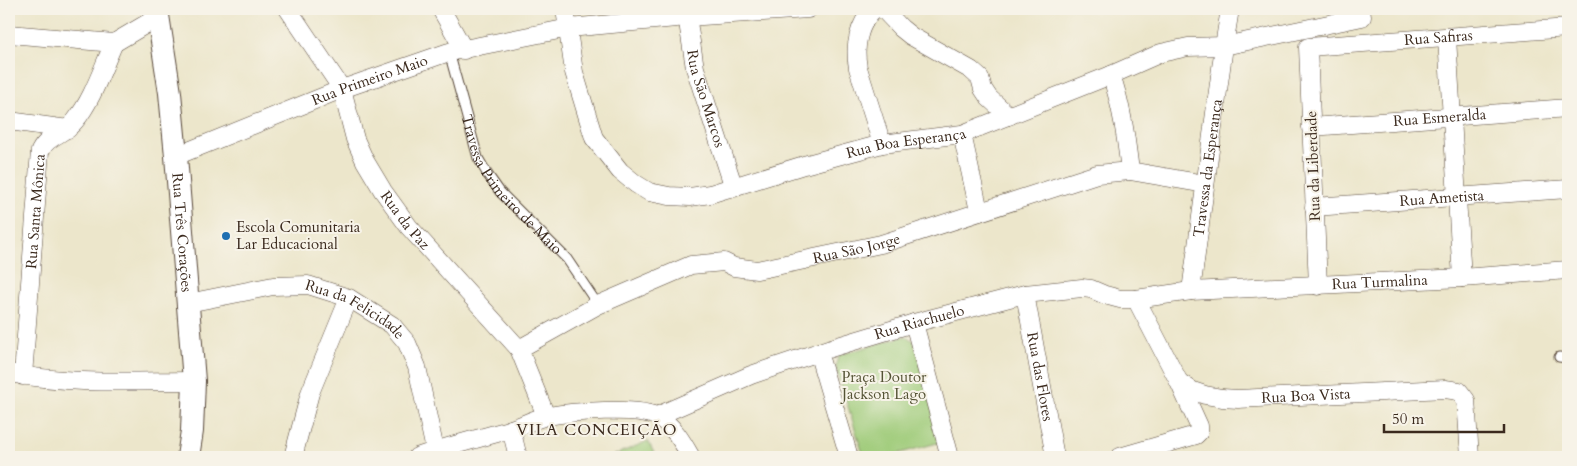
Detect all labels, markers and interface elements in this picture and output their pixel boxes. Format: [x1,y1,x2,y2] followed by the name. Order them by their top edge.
[1404,25,1473,50] street label: Rua Safiras
[682,48,730,150] street label: Rua São Marcos
[309,50,430,110] street label: Rua Primeiro Maio
[1188,97,1227,239] street label: Travessa da Esperança
[1392,104,1487,131] street label: Rua Esmeralda
[1301,110,1325,222] street label: Rua da Liberdade
[457,112,567,259] street label: Travessa Primeiro de Maio
[844,123,969,163] street label: Rua Boa Esperança
[21,153,50,270] street label: Rua Santa Mônica
[167,172,197,293] street label: Rua Três Corações
[1399,185,1485,211] street label: Rua Ametista
[376,187,435,254] street label: Rua da Paz
[236,217,361,254] place label: Escola Comunitaria Lar Educacional
[811,228,903,268] street label: Rua São Jorge
[220,230,232,242] marker: Escola Comunitaria Lar Educacional
[1331,270,1429,294] street label: Rua Turmalina
[303,275,410,343] street label: Rua da Felicidade
[872,300,966,344] street label: Rua Riachuelo
[1022,330,1058,423] street label: Rua das Flores
[840,367,927,404] park label: Praça Doutor Jackson Lago
[1261,384,1352,408] street label: Rua Boa Vista
[1384,401,1504,433] scale bar
[1392,409,1424,429] text: 50 m
[516,419,678,441] district label: VILA CONCEIÇÃO

